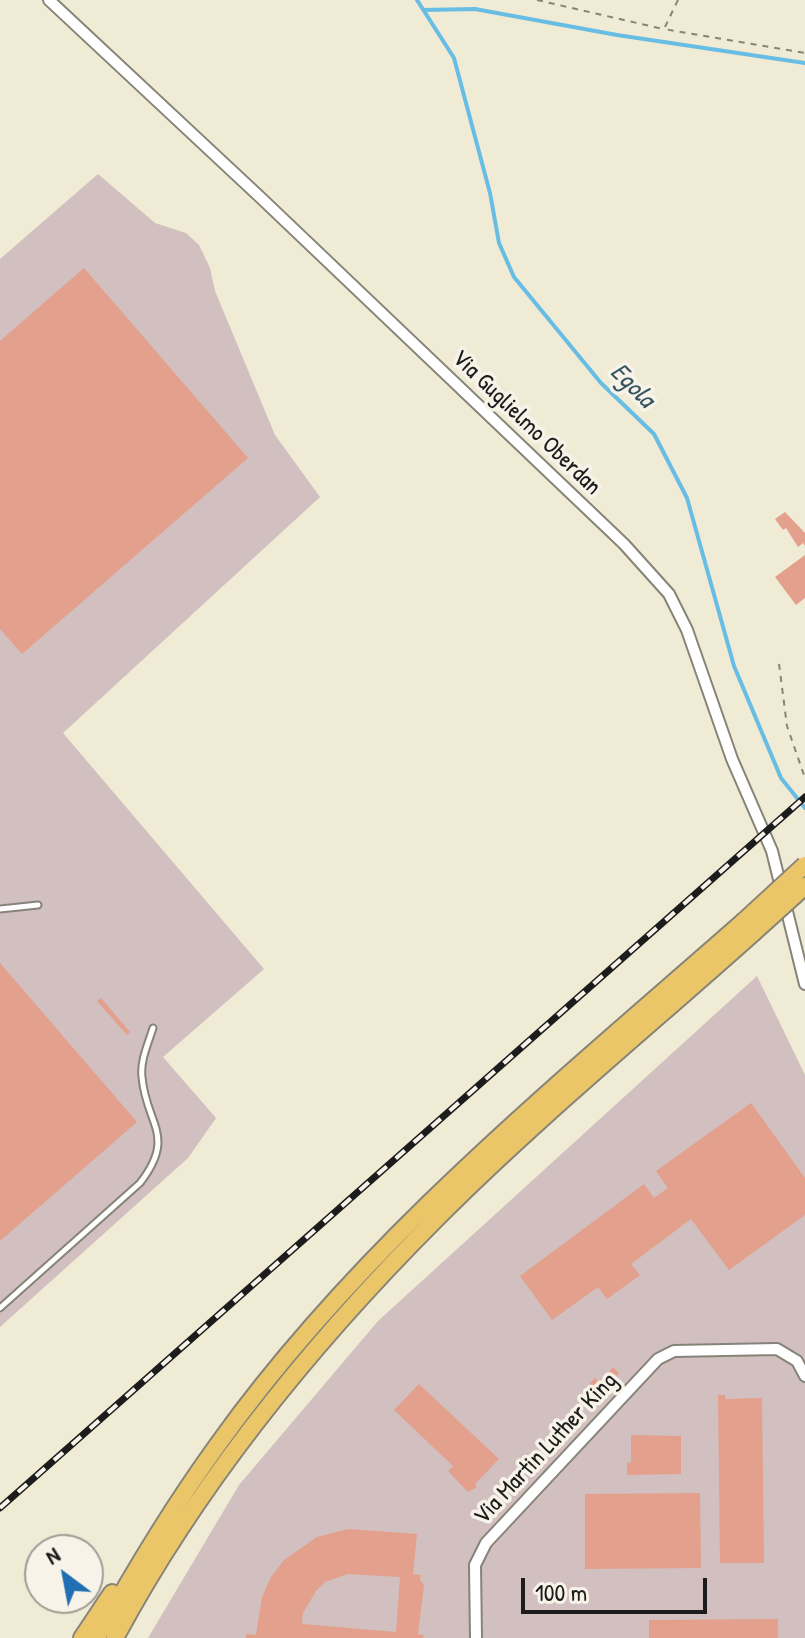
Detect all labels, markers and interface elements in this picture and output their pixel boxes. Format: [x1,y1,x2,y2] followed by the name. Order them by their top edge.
[445,344,607,502] street label: Via Guglielmo Oberdan
[603,357,661,415] water label: Egola
[468,1367,624,1531] street label: Via Martin Luther King
[24,1534,104,1614] north arrow
[39,1540,65,1571] text: N
[525,1562,711,1612] scale bar
[535,1576,587,1608] text: 100 m

